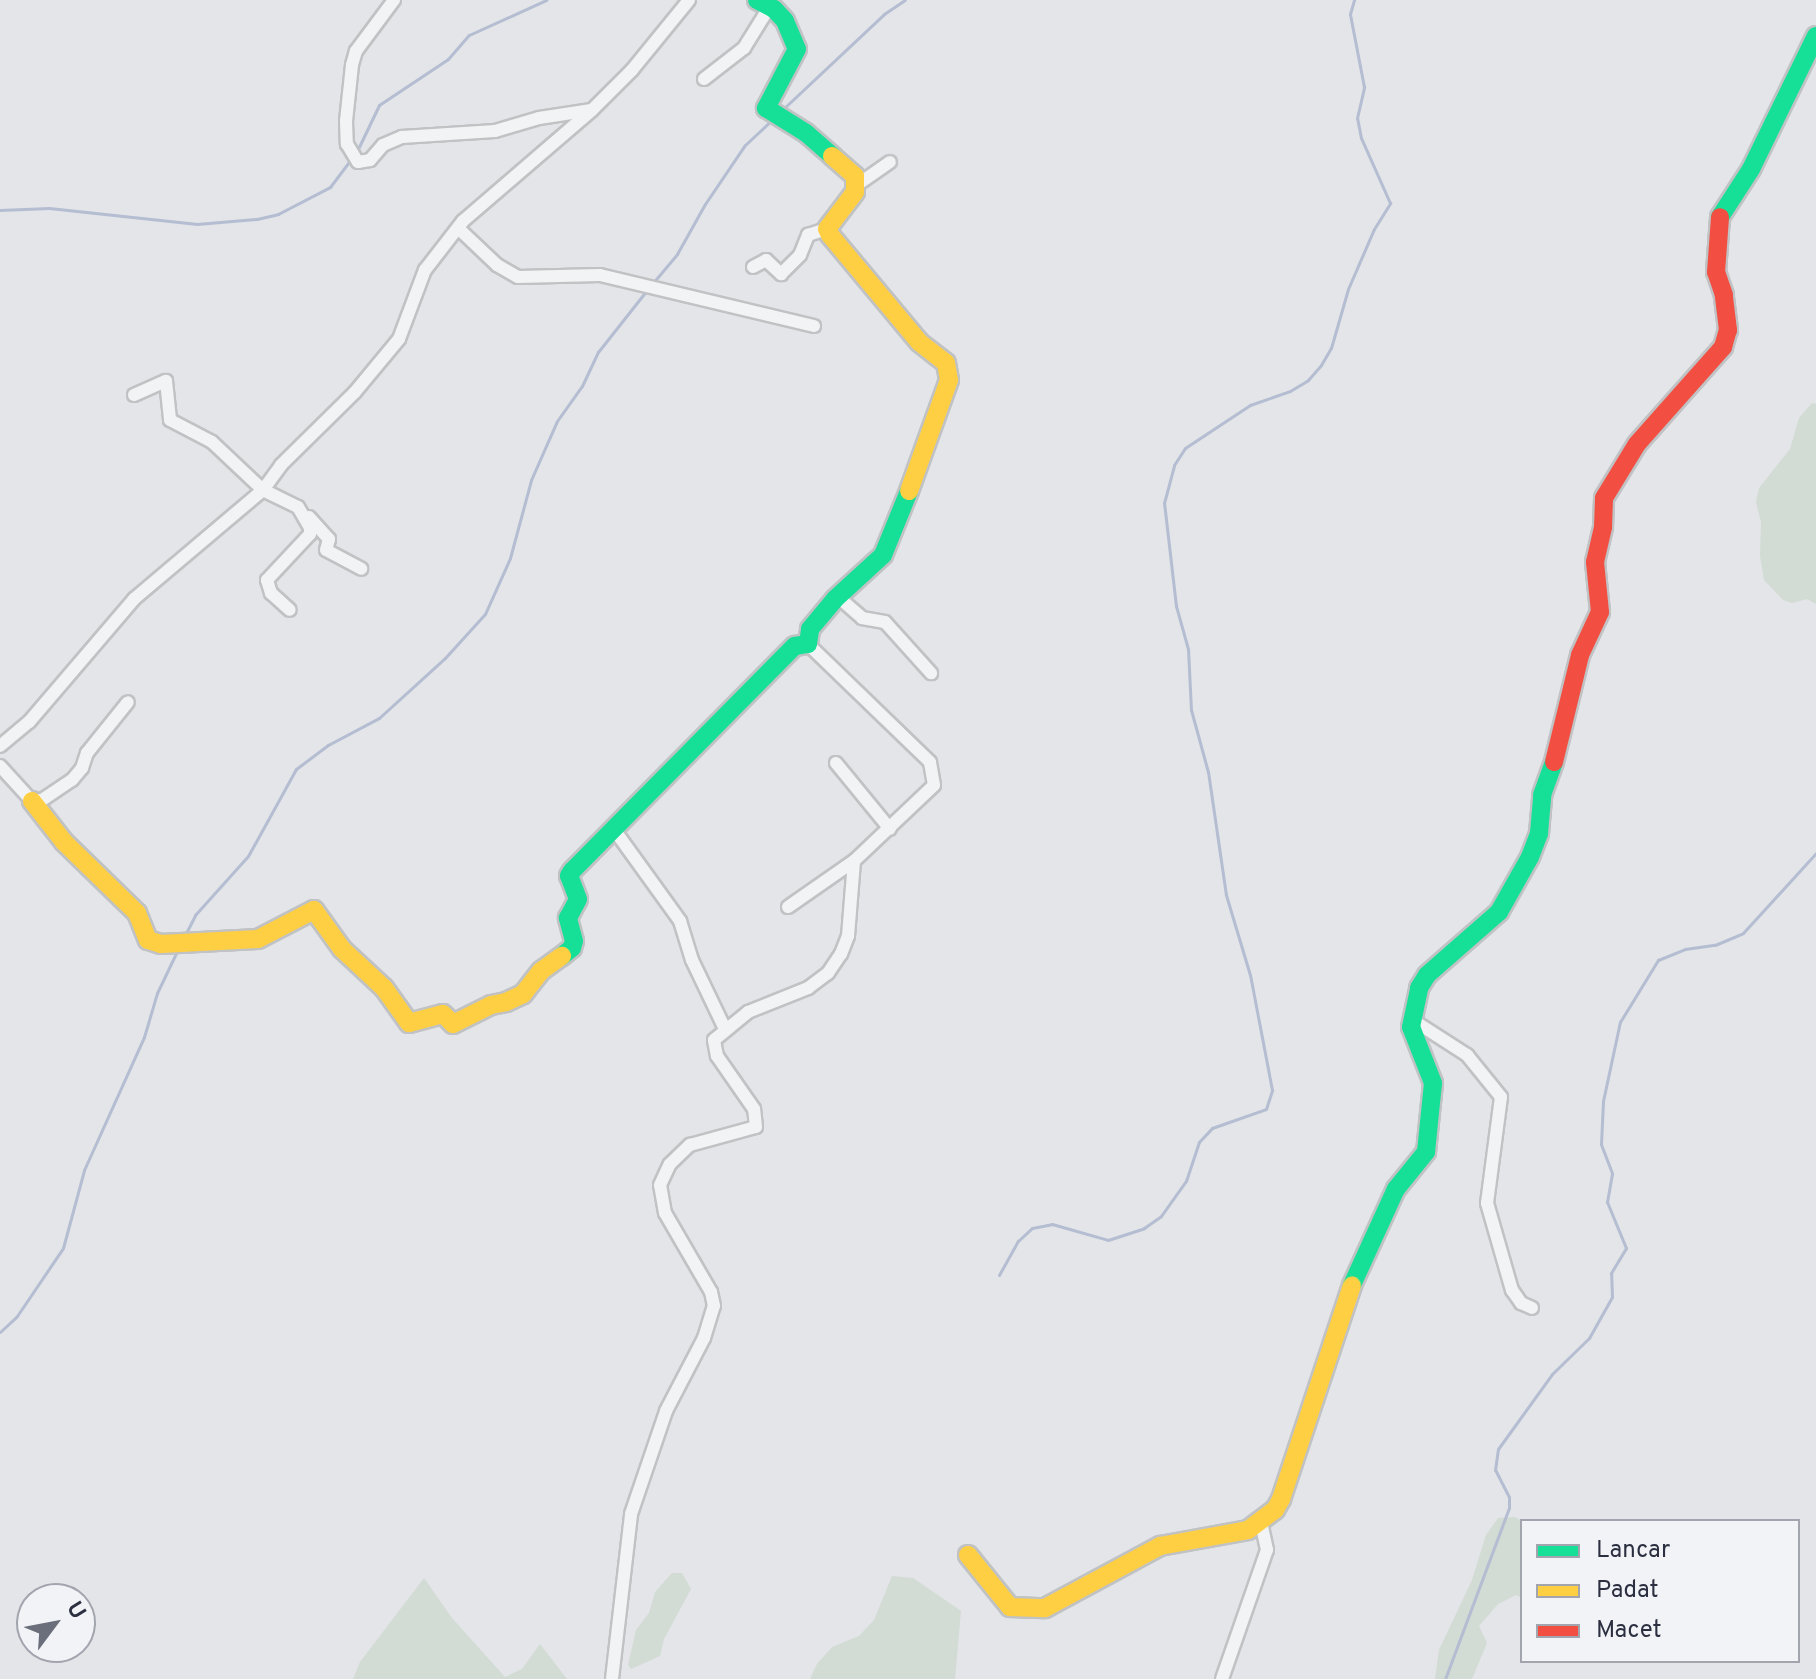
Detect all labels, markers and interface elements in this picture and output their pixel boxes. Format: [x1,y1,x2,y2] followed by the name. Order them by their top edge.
[1520,1519,1800,1663] legend
[1596,1536,1670,1566] text: Lancar
[1596,1576,1658,1606] text: Padat
[16,1583,96,1663] north arrow
[59,1597,91,1625] text: U
[1596,1616,1662,1646] text: Macet

